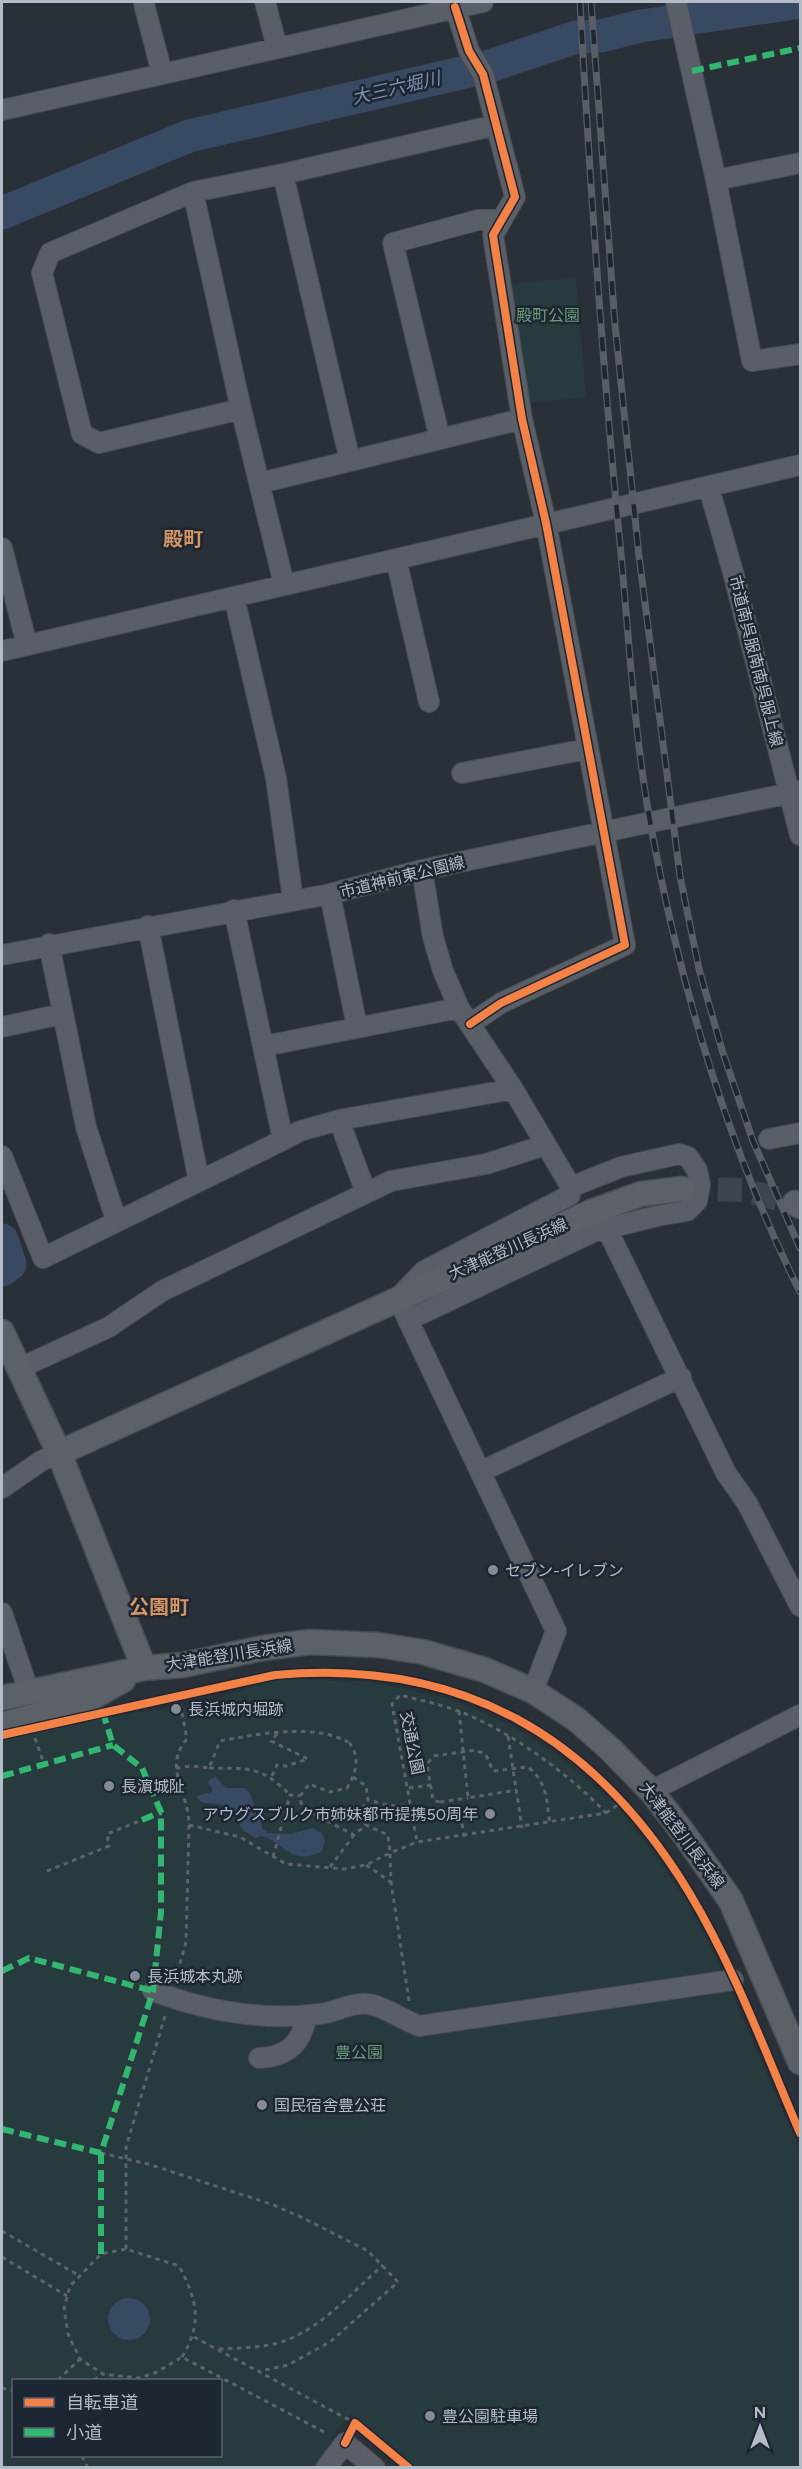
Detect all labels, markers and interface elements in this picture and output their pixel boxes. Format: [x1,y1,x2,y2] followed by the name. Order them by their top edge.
[350,67,444,109] water label: 大三六堀川
[516,306,580,325] park label: 殿町公園
[163,527,203,551] district label: 殿町
[725,573,787,749] street label: 市道南呉服南南呉服上線
[338,852,466,902] street label: 市道神前東公園線
[446,1214,570,1284] street label: 大津能登川長浜線
[505,1561,624,1580] place label: セブン-イレブン
[486,1563,500,1577] marker: セブン-イレブン
[129,1595,189,1619] district label: 公園町
[164,1636,294,1674] street label: 大津能登川長浜線
[188,1700,284,1719] place label: 長浜城内堀跡
[169,1702,183,1716] marker: 長浜城内堀跡
[397,1710,427,1776] street label: 交通公園
[121,1777,185,1796] place label: 長濵城阯
[636,1778,728,1892] street label: 大津能登川長浜線
[102,1779,116,1793] marker: 長濵城阯
[203,1805,478,1824] place label: アウグスブルク市姉妹都市提携50周年
[483,1807,497,1821] marker: アウグスブルク市姉妹都市提携50周年
[147,1967,243,1986] place label: 長浜城本丸跡
[128,1969,142,1983] marker: 長浜城本丸跡
[335,2043,383,2062] park label: 豊公園
[274,2096,386,2115] place label: 国民宿舎豊公荘
[255,2098,269,2112] marker: 国民宿舎豊公荘
[12,2379,222,2457] legend
[66,2392,138,2414] text: 自転車道
[730,2397,790,2457] north arrow
[754,2403,766,2422] text: N
[442,2407,538,2426] place label: 豊公園駐車場
[423,2409,437,2423] marker: 豊公園駐車場
[66,2422,102,2444] text: 小道

